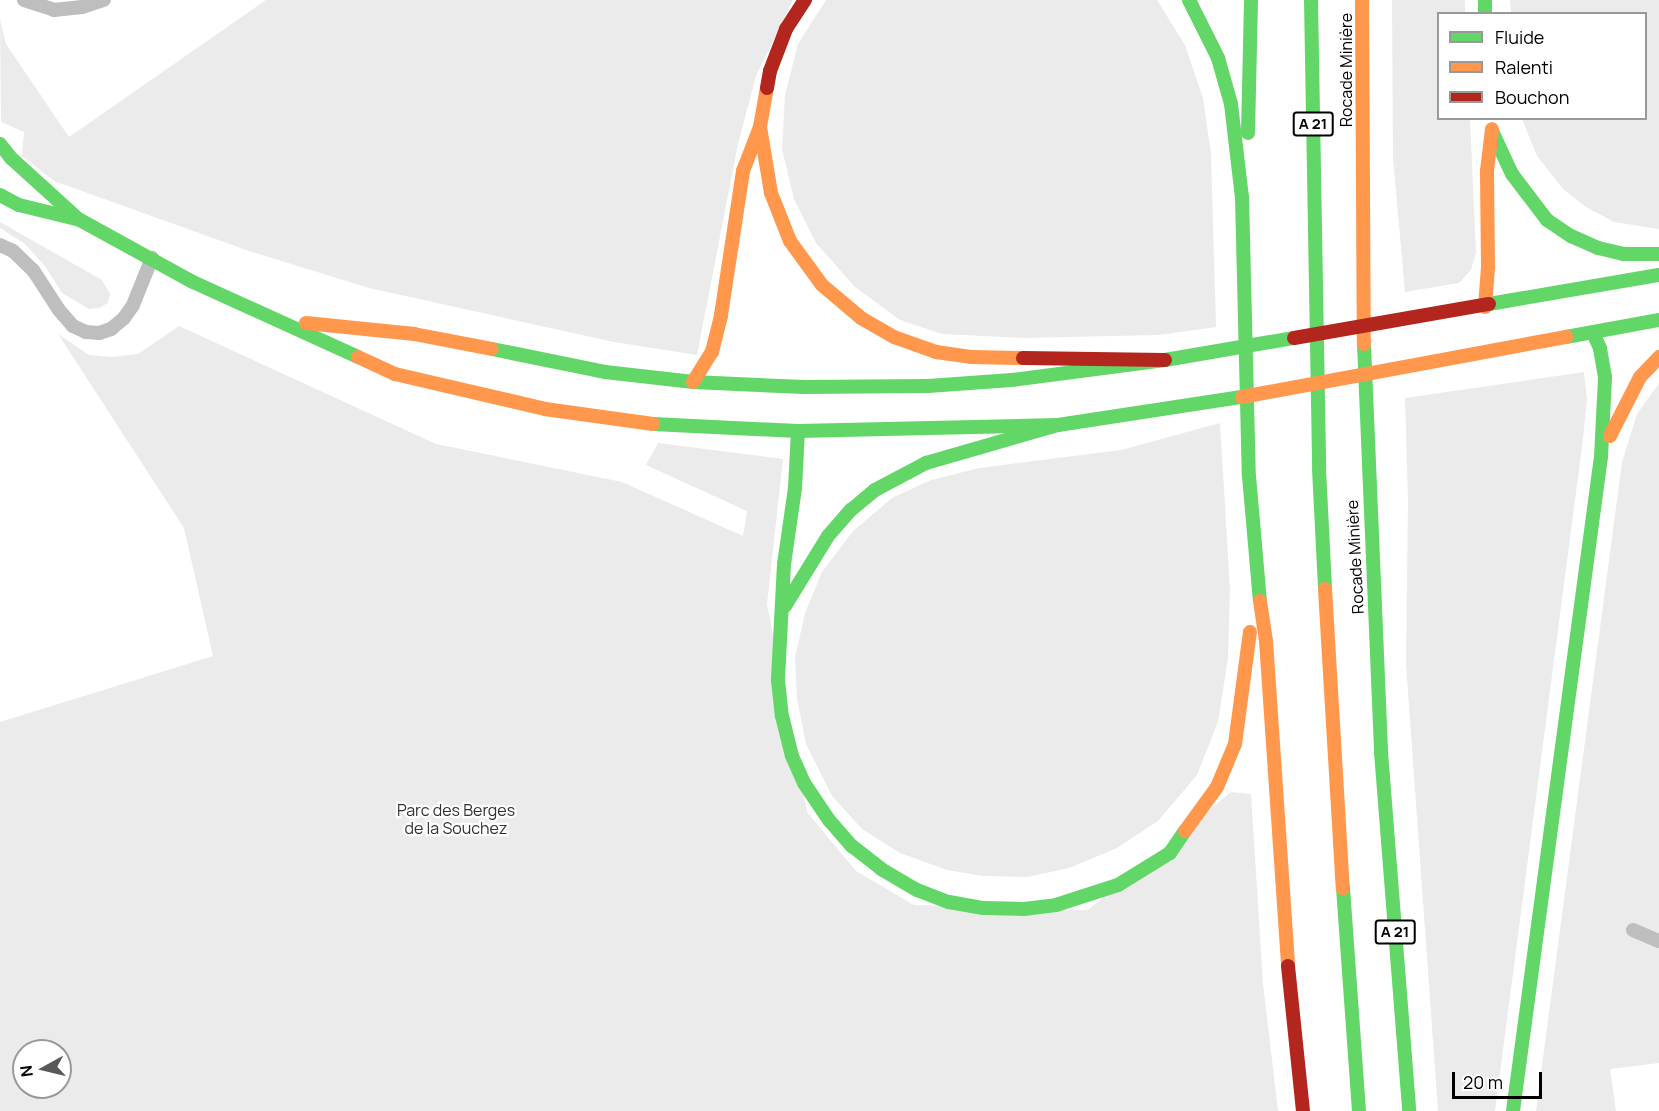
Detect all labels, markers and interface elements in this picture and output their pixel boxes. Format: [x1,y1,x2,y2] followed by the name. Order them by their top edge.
[1437,12,1647,120] legend
[1336,13,1356,127] street label: Rocade Minière
[1495,25,1544,49] text: Fluide
[1495,55,1553,79] text: Ralenti
[1495,85,1569,109] text: Bouchon
[1292,112,1334,136] road number: A 21
[1342,500,1368,614] street label: Rocade Minière
[397,800,515,838] park label: Parc des Berges de la Souchez
[1374,920,1416,944] road number: A 21
[12,1039,72,1099] north arrow
[1455,1060,1545,1098] scale bar
[14,1064,38,1078] text: N
[1463,1070,1503,1094] text: 20 m

